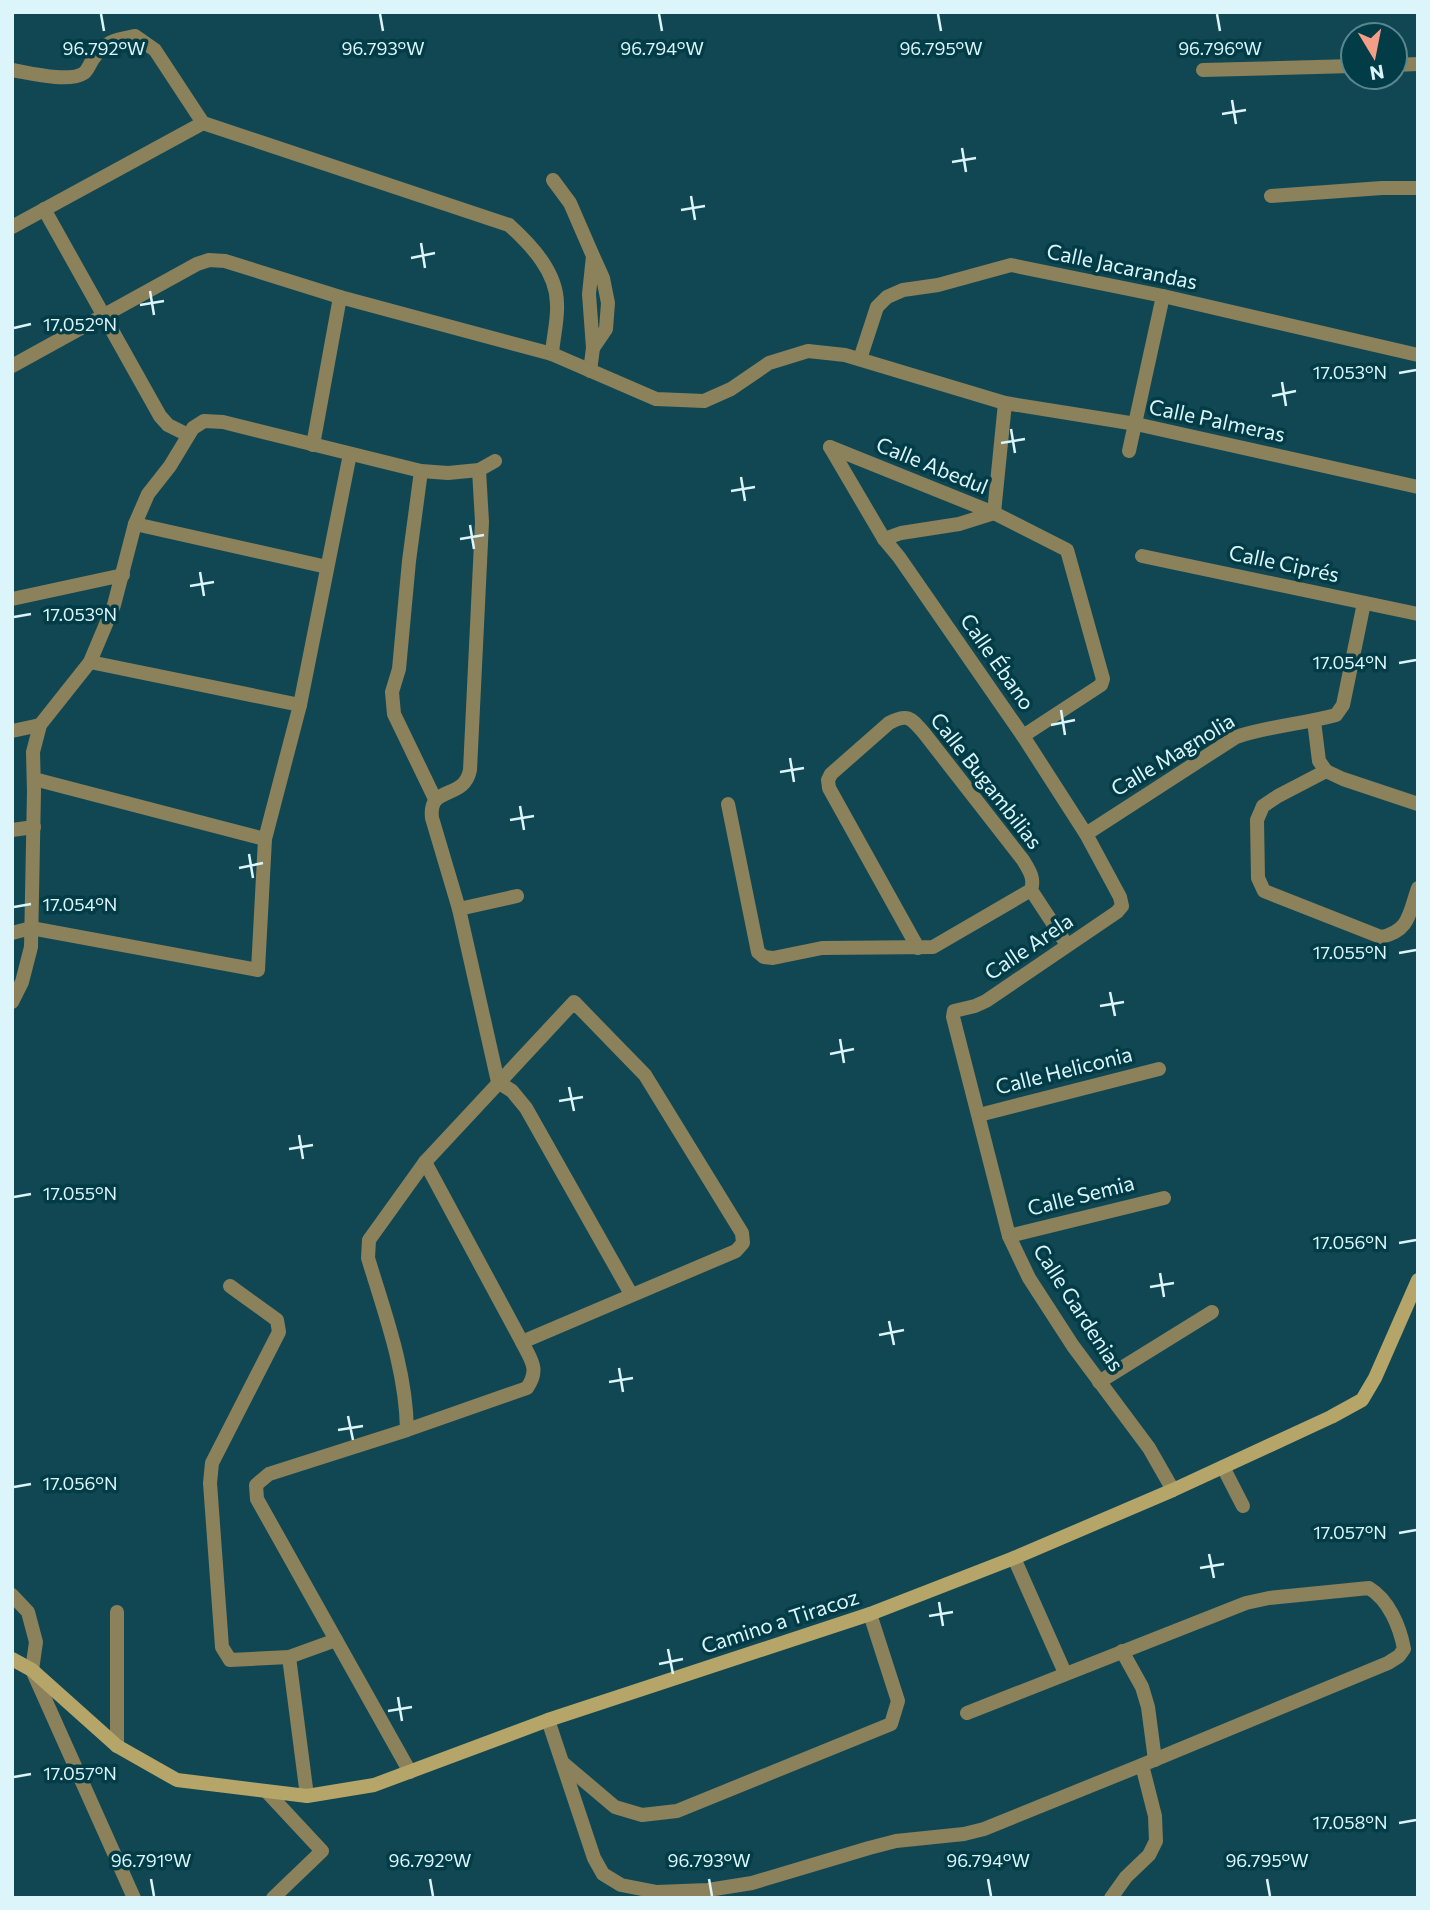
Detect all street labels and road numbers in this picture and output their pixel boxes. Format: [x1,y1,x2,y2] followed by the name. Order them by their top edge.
[1045,237,1200,294] street label: Calle Jacarandas
[1147,393,1288,446] street label: Calle Palmeras
[873,431,992,498] street label: Calle Abedul
[1227,539,1342,586] street label: Calle Ciprés
[956,608,1040,714] street label: Calle Ébano
[926,707,1048,853] street label: Calle Bugambilias
[1106,707,1239,800] street label: Calle Magnolia
[979,907,1077,984] street label: Calle Arela
[993,1040,1135,1099] street label: Calle Heliconia
[1025,1169,1137,1220] street label: Calle Semia
[1029,1239,1130,1376] street label: Calle Gardenias
[698,1583,861,1658] street label: Camino a Tiracoz

